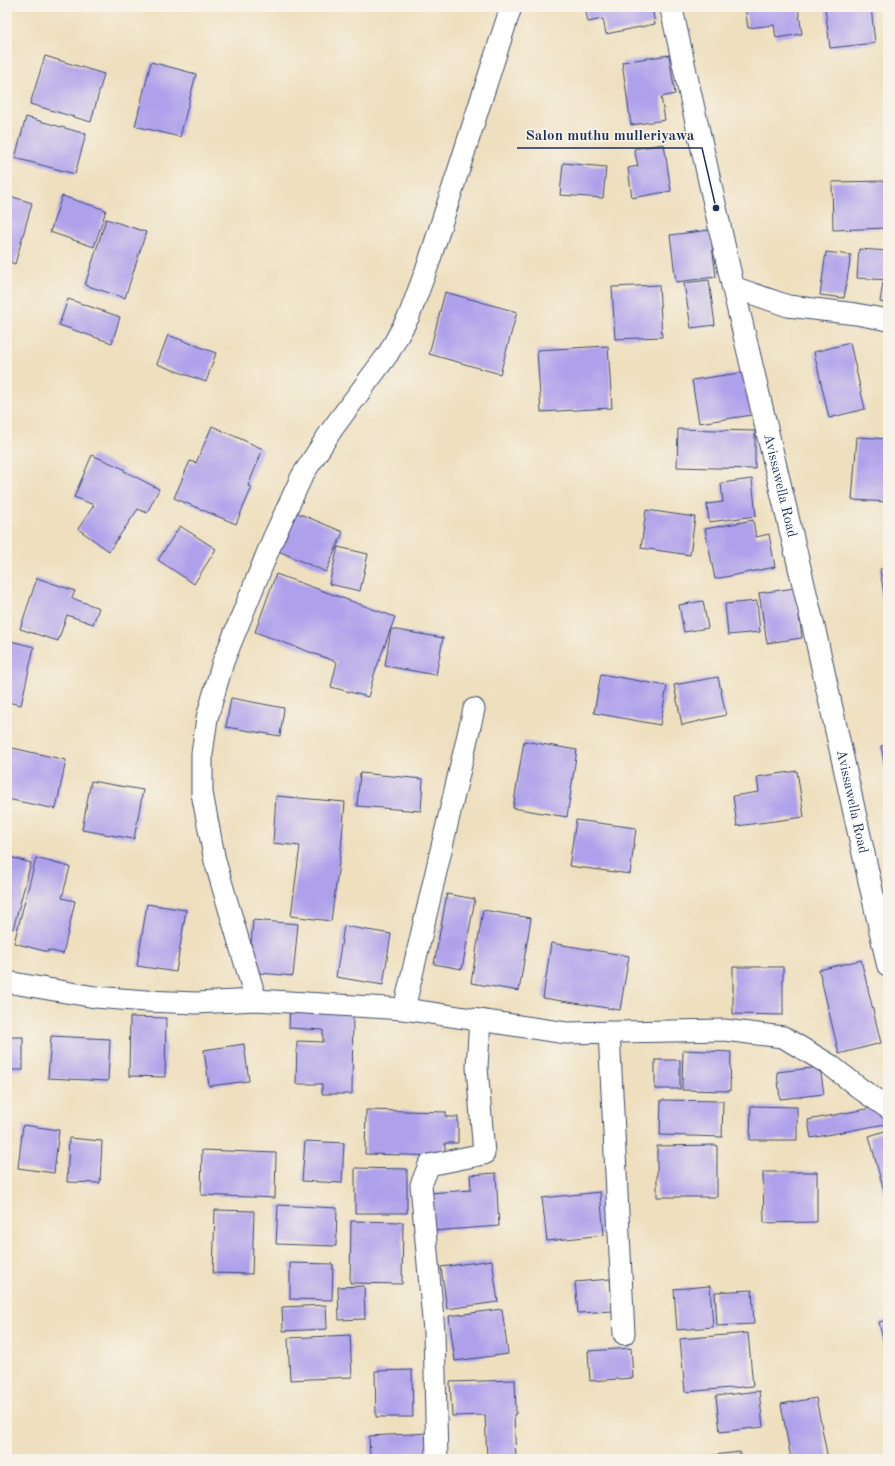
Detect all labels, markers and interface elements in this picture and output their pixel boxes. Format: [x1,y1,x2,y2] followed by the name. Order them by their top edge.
[517,121,702,148] callout: Salon muthu mulleriyawa
[526,129,695,144] text: Salon muthu mulleriyawa
[761,433,799,539] street label: Avissawella Road
[834,748,870,855] street label: Avissawella Road

